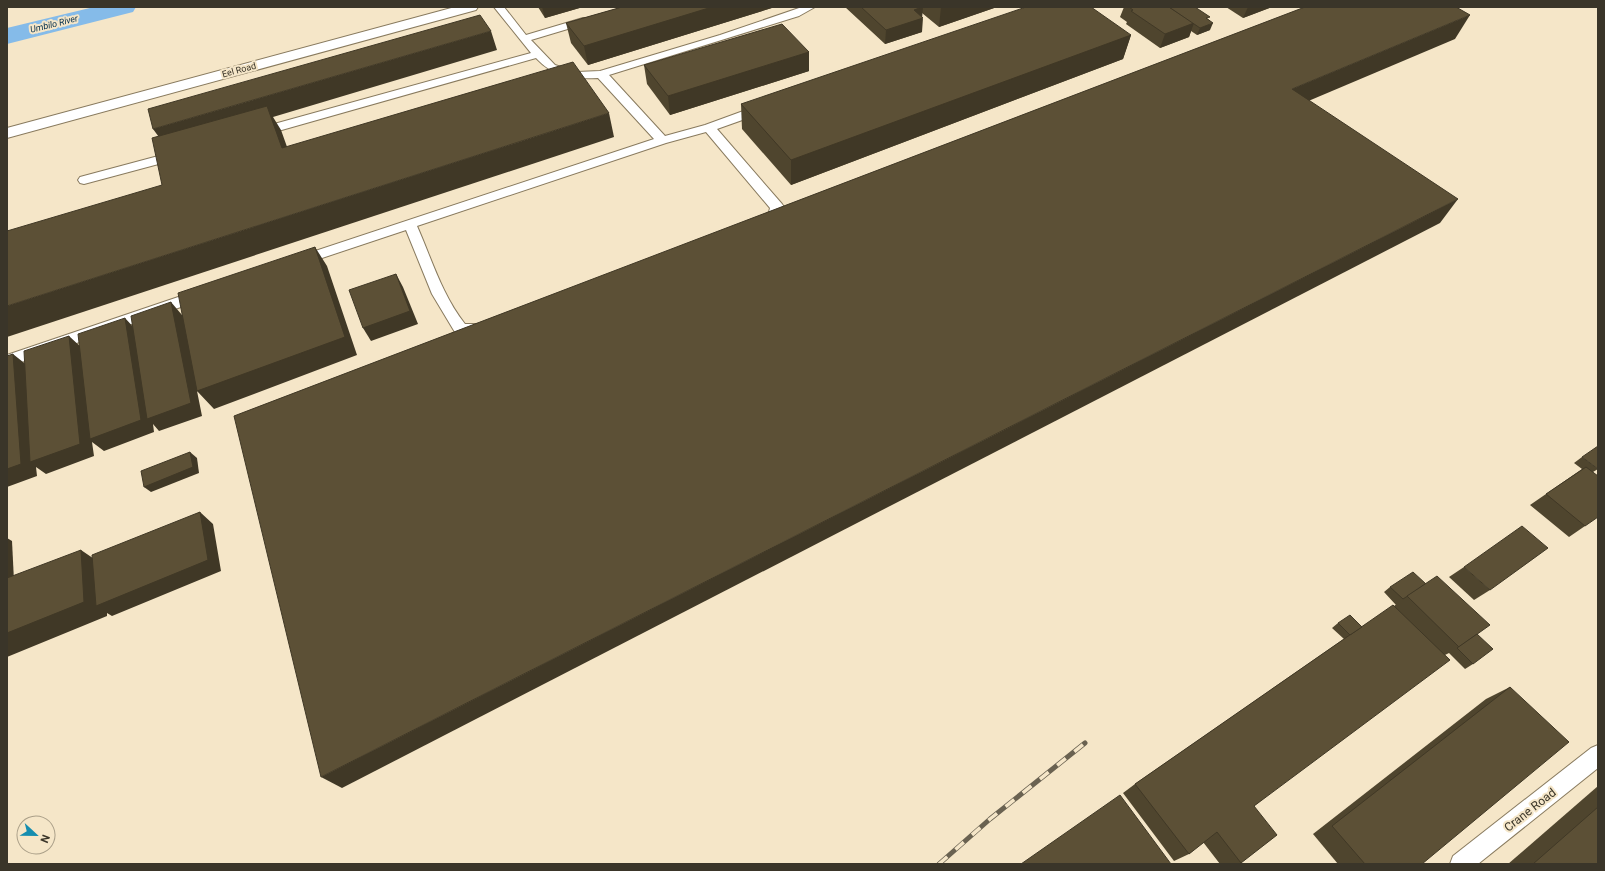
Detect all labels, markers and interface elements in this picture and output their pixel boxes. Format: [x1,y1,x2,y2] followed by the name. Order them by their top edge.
[29,13,80,35] water label: Umbilo River
[221,61,257,79] street label: Eel Road
[1501,785,1559,835] street label: Crane Road
[16,815,56,855] north arrow
[37,833,52,845] text: N

